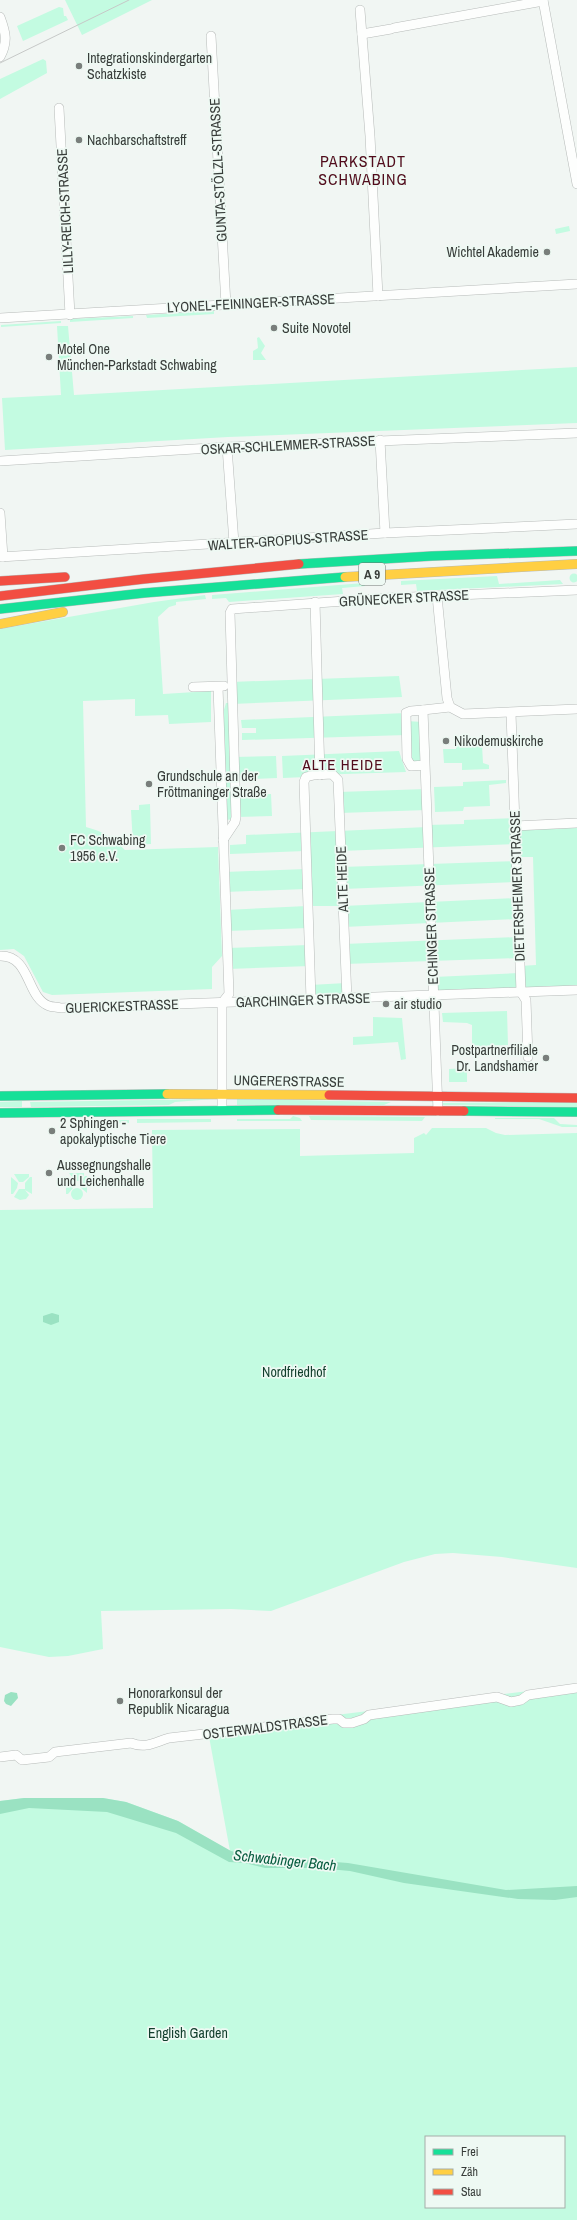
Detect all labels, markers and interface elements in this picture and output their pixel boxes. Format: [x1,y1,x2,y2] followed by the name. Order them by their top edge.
[87,49,212,83] place label: Integrationskindergarten Schatzkiste
[74,61,84,71] marker: Integrationskindergarten Schatzkiste
[205,98,231,242] street label: GUNTA-STÖLZL-STRASSE
[87,131,187,149] place label: Nachbarschaftstreff
[74,135,84,145] marker: Nachbarschaftstreff
[53,148,77,274] street label: LILLY-REICH-STRASSE
[318,150,408,190] district label: PARKSTADT SCHWABING
[446,243,539,261] place label: Wichtel Akademie
[542,247,552,257] marker: Wichtel Akademie
[167,290,335,316] street label: LYONEL-FEININGER-STRASSE
[282,319,351,337] place label: Suite Novotel
[269,323,279,333] marker: Suite Novotel
[57,340,217,374] place label: Motel One München-Parkstadt Schwabing
[44,352,54,362] marker: Motel One München-Parkstadt Schwabing
[200,431,376,459] street label: OSKAR-SCHLEMMER-STRASSE
[207,525,369,555] street label: WALTER-GROPIUS-STRASSE
[359,563,385,585] road number: A 9
[339,586,469,610] street label: GRÜNECKER STRASSE
[454,732,543,750] place label: Nikodemuskirche
[441,736,451,746] marker: Nikodemuskirche
[302,754,383,775] district label: ALTE HEIDE
[157,767,267,801] place label: Grundschule an der Fröttmaninger Straße
[144,779,154,789] marker: Grundschule an der Fröttmaninger Straße
[505,810,529,962] street label: DIETERSHEIMER STRASSE
[70,831,146,865] place label: FC Schwabing 1956 e.V.
[57,843,67,853] marker: FC Schwabing 1956 e.V.
[332,846,352,913] street label: ALTE HEIDE
[420,867,442,985] street label: ECHINGER STRASSE
[235,989,371,1011] street label: GARCHINGER STRASSE
[65,995,179,1017] street label: GUERICKESTRASSE
[394,995,442,1013] place label: air studio
[381,999,391,1009] marker: air studio
[451,1041,538,1075] place label: Postpartnerfiliale Dr. Landshamer
[541,1053,551,1063] marker: Postpartnerfiliale Dr. Landshamer
[233,1071,345,1091] street label: UNGERERSTRASSE
[60,1114,166,1148] place label: 2 Sphingen - apokalyptische Tiere
[47,1126,57,1136] marker: 2 Sphingen - apokalyptische Tiere
[56,1156,151,1190] place label: Aussegnungshalle und Leichenhalle
[44,1168,54,1178] marker: Aussegnungshalle und Leichenhalle
[262,1363,327,1381] park label: Nordfriedhof
[128,1684,230,1718] place label: Honorarkonsul der Republik Nicaragua
[115,1696,125,1706] marker: Honorarkonsul der Republik Nicaragua
[202,1710,328,1744] street label: OSTERWALDSTRASSE
[233,1844,338,1876] water label: Schwabinger Bach
[148,2024,228,2042] park label: English Garden
[425,2136,565,2208] legend
[461,2144,479,2160] text: Frei
[461,2164,478,2180] text: Zäh
[461,2184,481,2200] text: Stau

